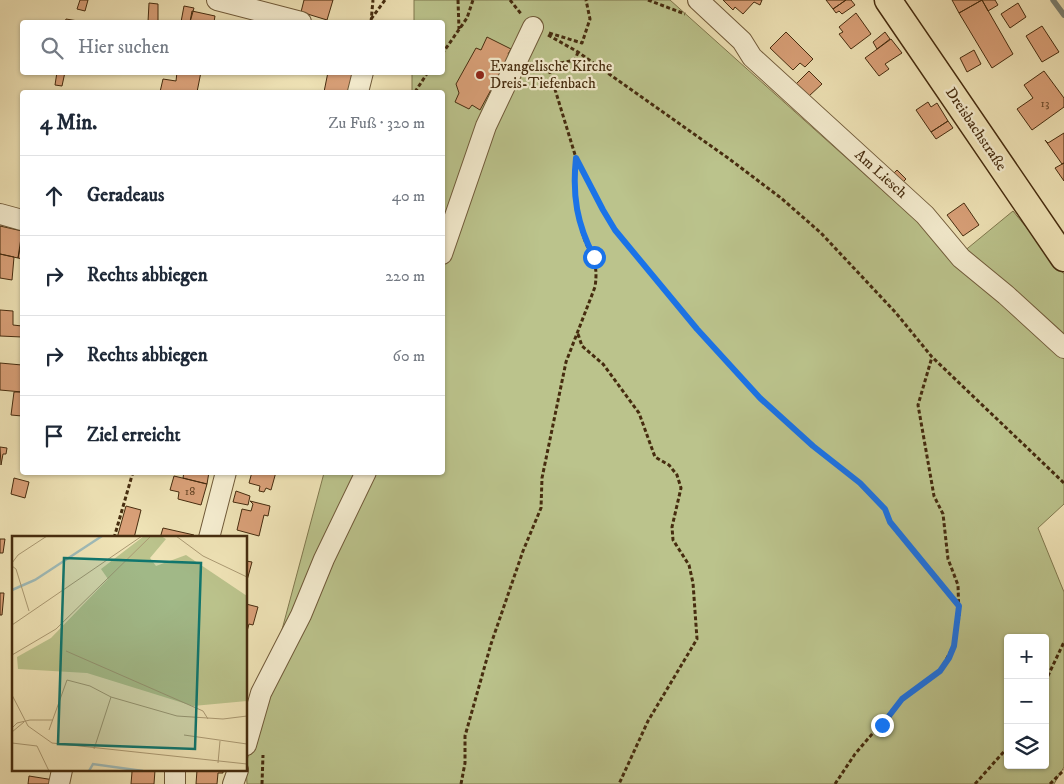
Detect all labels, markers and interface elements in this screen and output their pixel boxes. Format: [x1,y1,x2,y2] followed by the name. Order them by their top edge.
[20,20,445,75] search box
[38,34,66,62] icon: search
[78,36,169,59] text: Hier suchen
[490,57,612,93] place label: Evangelische Kirche Dreis-Tiefenbach
[474,69,486,81] marker: Evangelische Kirche Dreis-Tiefenbach
[941,84,1011,174] street label: Dreisbachstraße
[1041,96,1049,111] house number: 13
[40,110,97,136] text: 4 Min.
[328,113,425,133] text: Zu Fuß · 320 m
[851,145,911,203] street label: Am Liesch
[40,182,68,210] icon: ahead
[87,184,164,207] text: Geradeaus
[392,186,425,206] text: 40 m
[583,246,606,269] route start
[40,262,68,290] icon: right
[87,264,208,287] text: Rechts abbiegen
[385,266,425,286] text: 220 m
[40,342,68,370] icon: right
[87,344,208,367] text: Rechts abbiegen
[393,346,425,366] text: 60 m
[40,422,68,450] icon: arrive
[87,424,181,447] text: Ziel erreicht
[185,484,195,499] house number: 18
[12,536,248,772] inset map
[1004,634,1049,769] map controls
[1004,634,1049,679] button: +
[1004,679,1049,724] button: −
[871,714,894,737] route end
[1004,724,1049,769] button: layers

